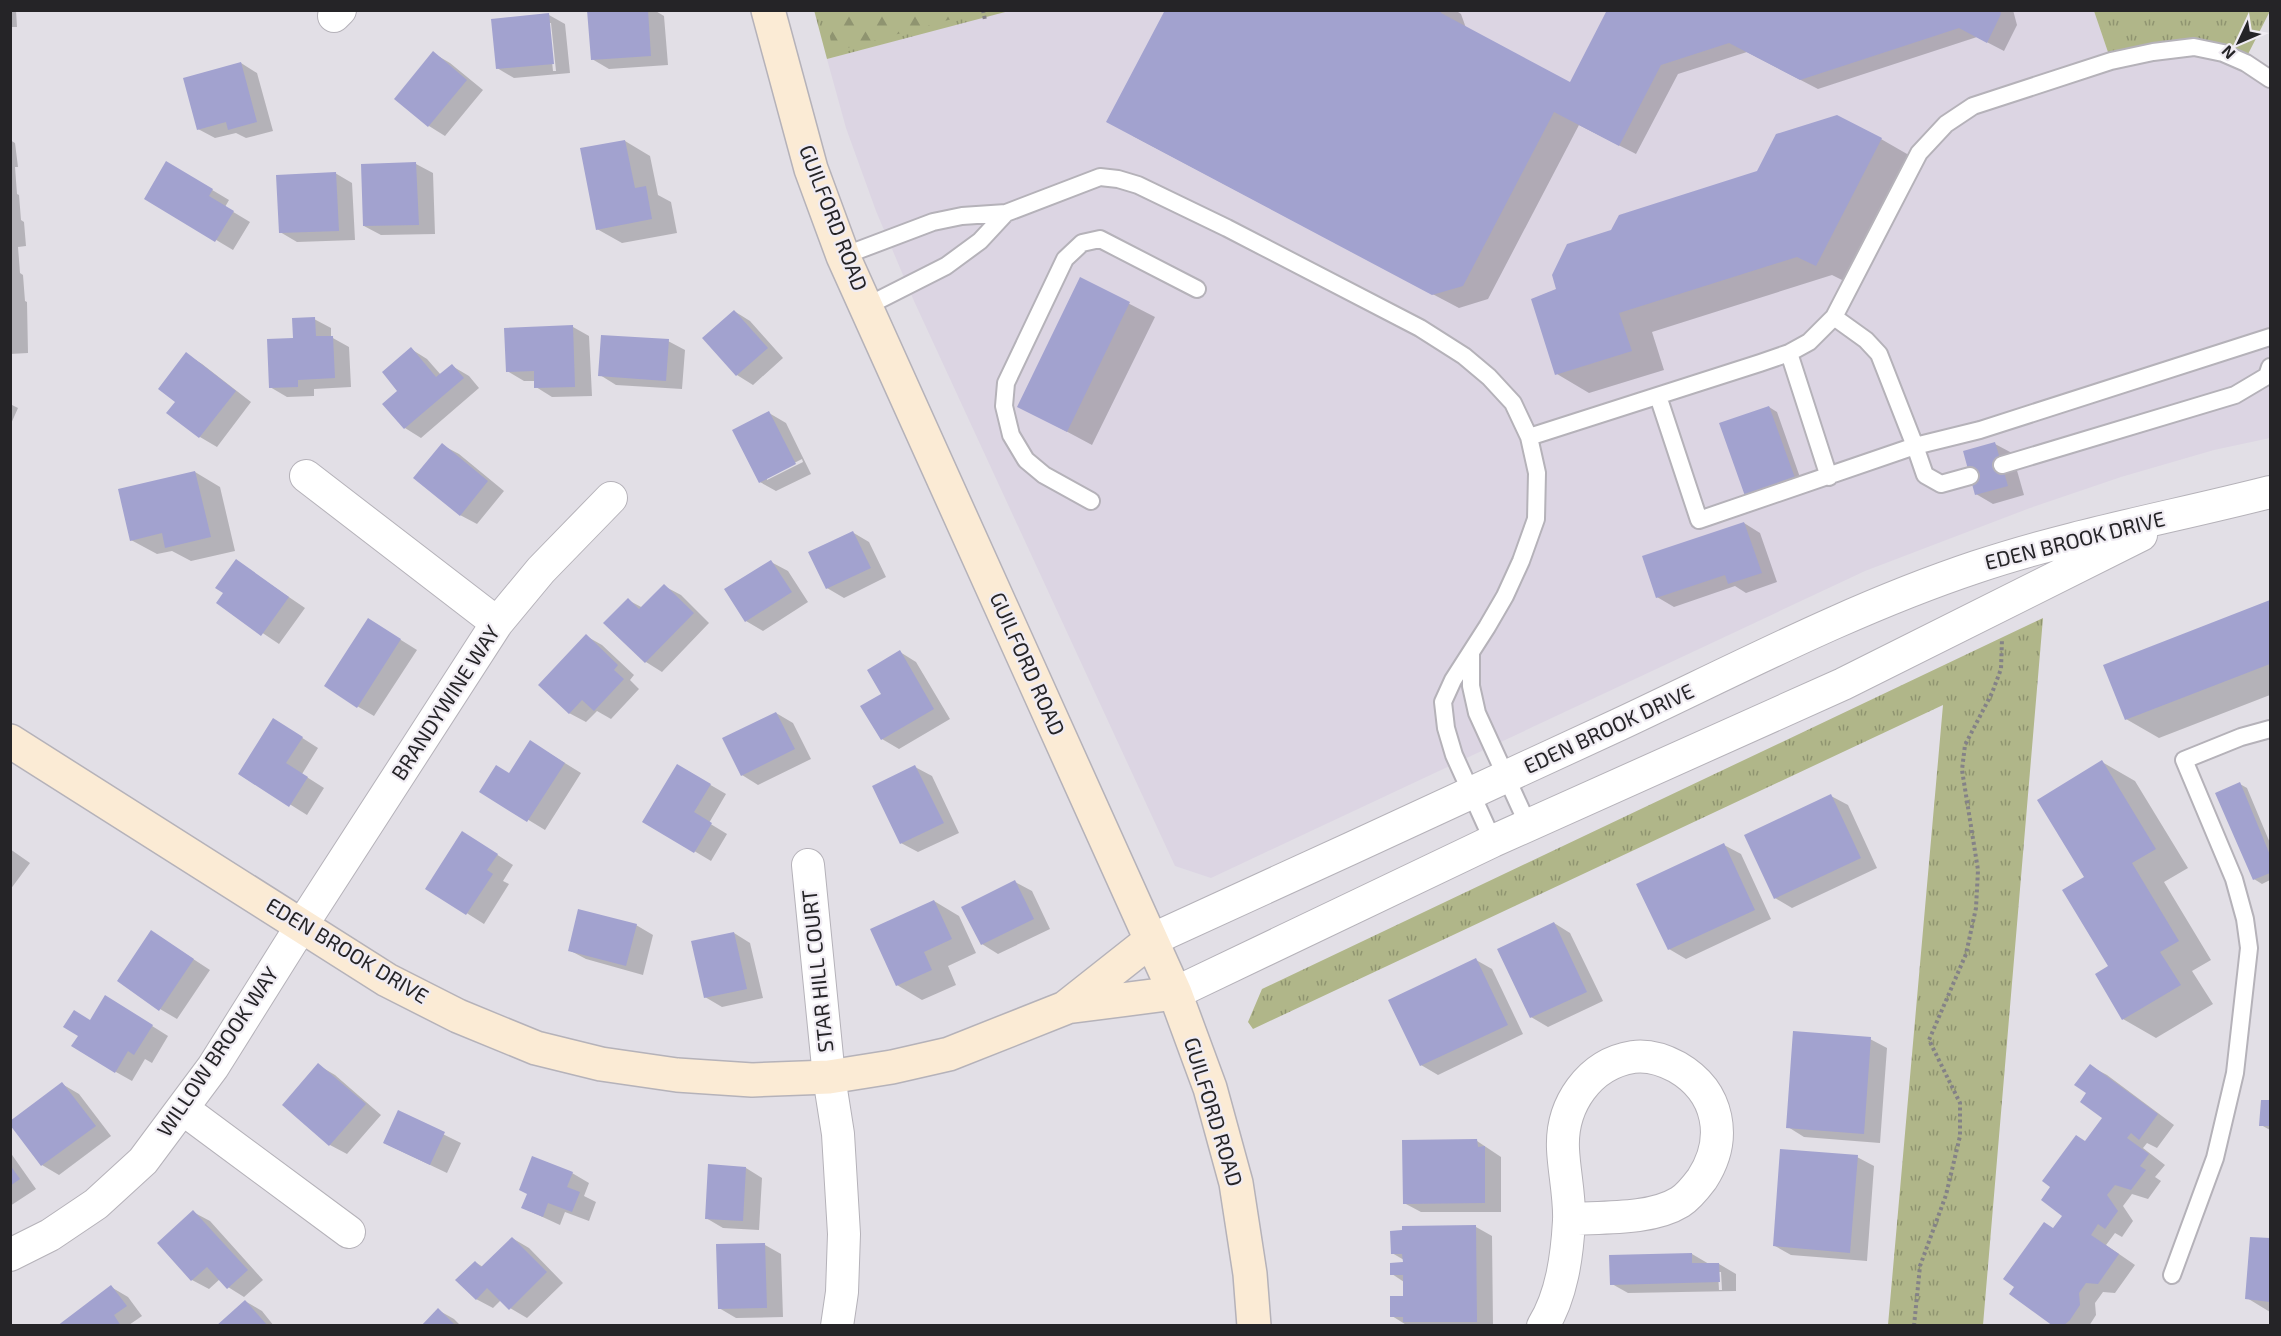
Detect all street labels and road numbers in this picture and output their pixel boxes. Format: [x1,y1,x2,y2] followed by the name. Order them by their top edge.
[795,141,874,294] street label: GUILFORD ROAD
[1982,505,2167,574] street label: EDEN BROOK DRIVE
[986,588,1071,739] street label: GUILFORD ROAD
[385,620,504,784] street label: BRANDYWINE WAY
[1519,677,1697,778] street label: EDEN BROOK DRIVE
[796,889,837,1054] street label: STAR HILL COURT
[262,891,433,1008] street label: EDEN BROOK DRIVE
[151,962,283,1141] street label: WILLOW BROOK WAY
[1180,1034,1249,1189] street label: GUILFORD ROAD

